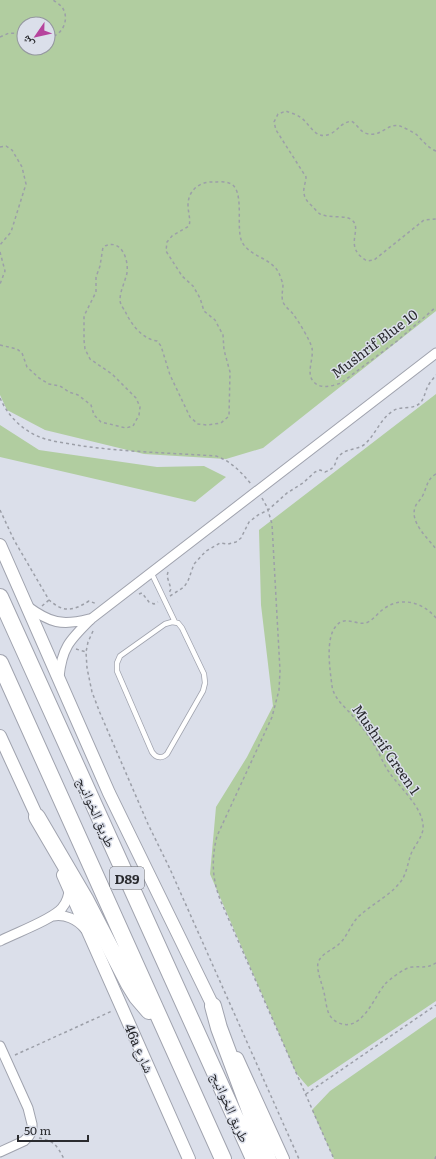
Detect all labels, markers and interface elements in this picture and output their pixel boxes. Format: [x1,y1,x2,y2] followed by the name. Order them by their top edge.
[16,16,56,56] north arrow
[17,32,38,51] text: ش
[327,304,421,382] street label: Mushrif Blue 10
[348,700,426,799] street label: Mushrif Green 1
[72,774,121,851] street label: طريق الخوانيج
[110,867,144,889] road number: D89
[119,1020,160,1076] street label: 46a شارع
[206,1069,255,1146] street label: طريق الخوانيج
[18,1117,88,1143] scale bar
[24,1121,51,1139] text: 50 m

